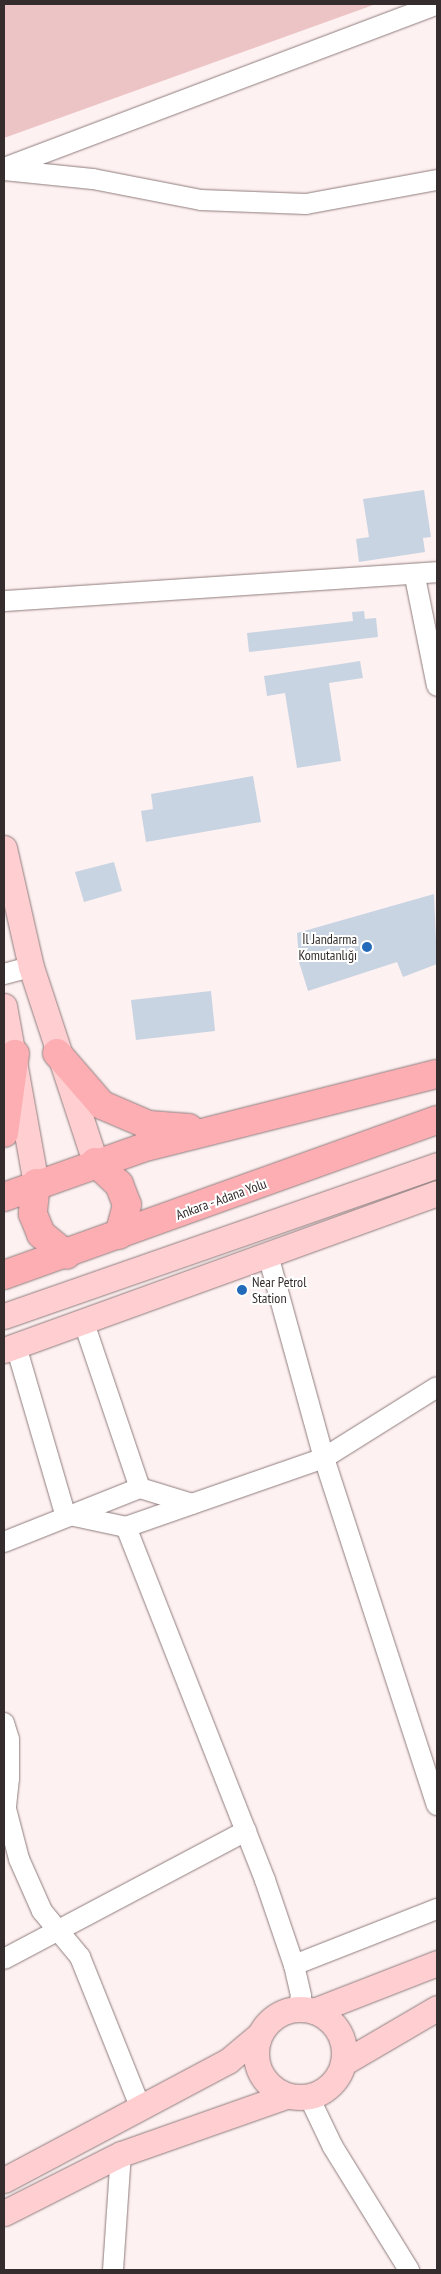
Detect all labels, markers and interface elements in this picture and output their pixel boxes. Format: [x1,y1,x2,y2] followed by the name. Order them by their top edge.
[298,931,357,964] place label: İl Jandarma Komutanlığı
[361,941,373,953] marker: İl Jandarma Komutanlığı
[173,1175,269,1223] street label: Ankara - Adana Yolu
[252,1274,306,1306] place label: Near Petrol Station
[236,1284,248,1296] marker: Near Petrol Station

